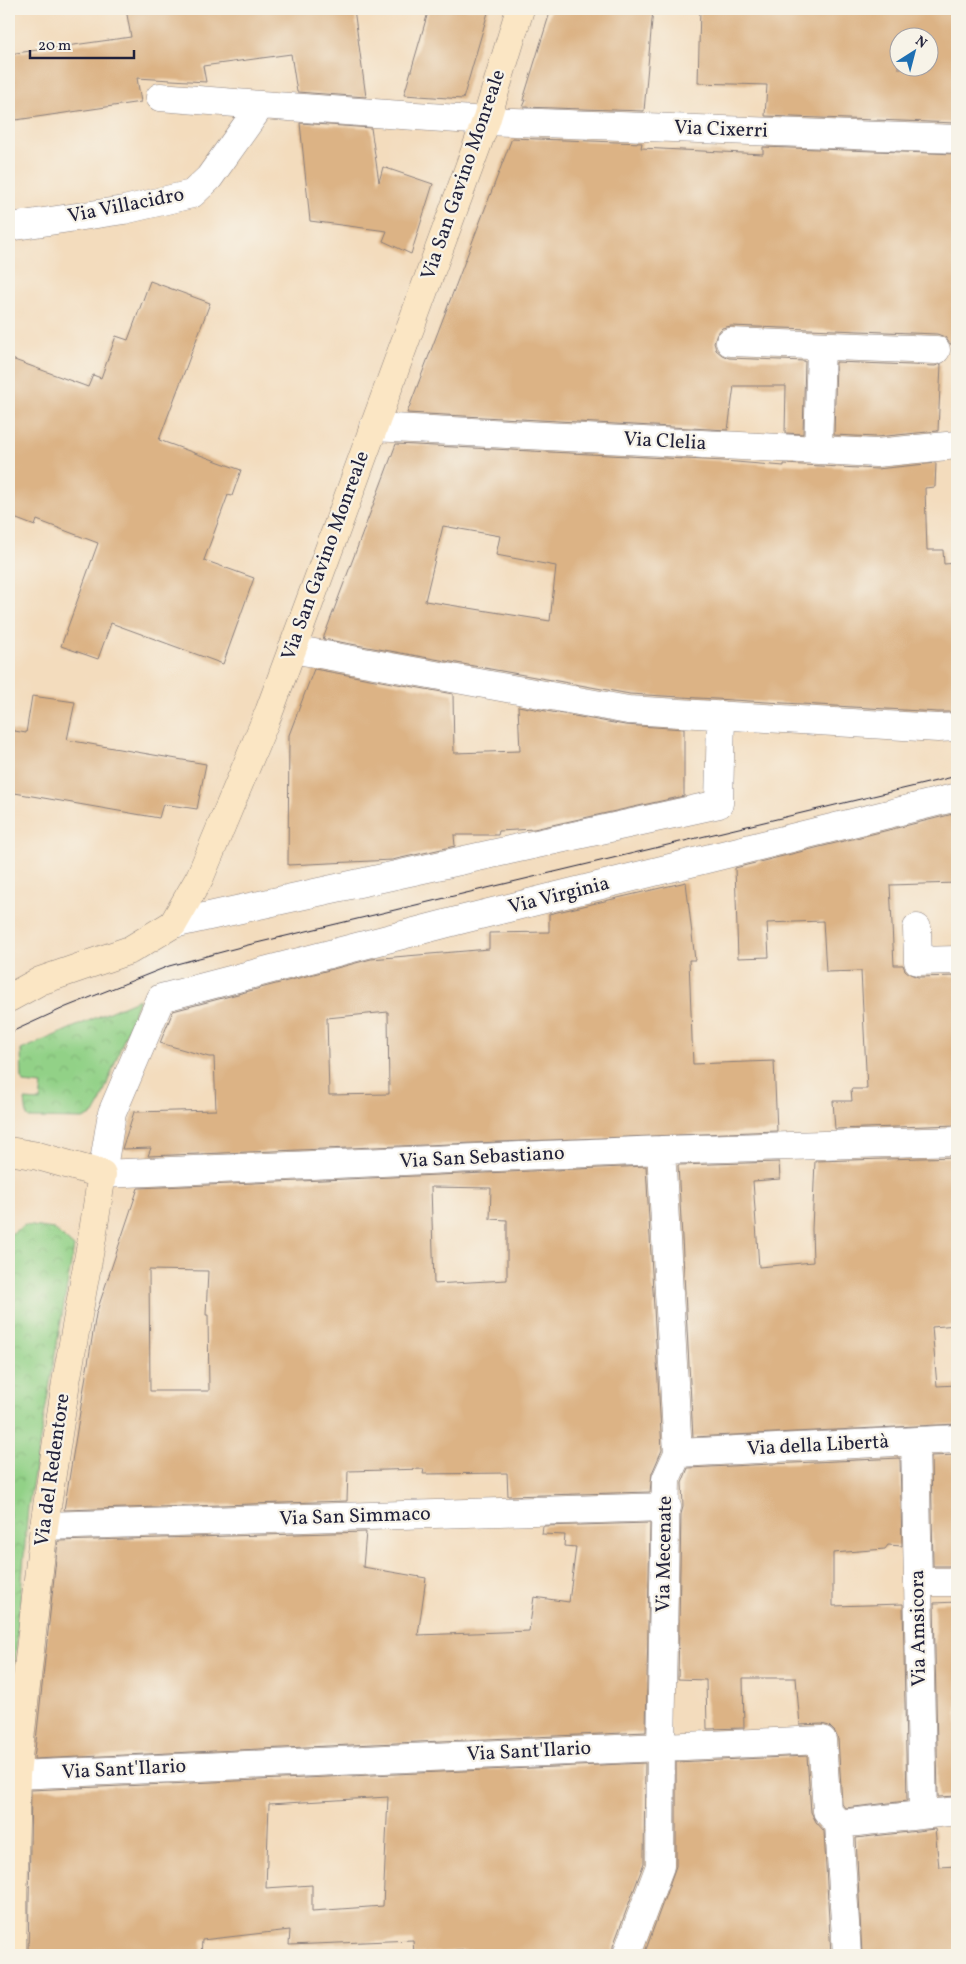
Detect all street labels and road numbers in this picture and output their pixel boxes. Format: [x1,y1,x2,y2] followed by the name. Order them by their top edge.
[415,66,513,284] street label: Via San Gavino Monreale
[674,114,768,146] street label: Via Cixerri
[65,181,187,231] street label: Via Villacidro
[623,426,707,458] street label: Via Clelia
[275,447,377,665] street label: Via San Gavino Monreale
[505,870,613,922] street label: Via Virginia
[399,1140,565,1176] street label: Via San Sebastiano
[28,1392,78,1548] street label: Via del Redentore
[746,1428,890,1464] street label: Via della Libertà
[650,1495,680,1613] street label: Via Mecenate
[279,1500,431,1534] street label: Via San Simmaco
[904,1569,934,1687] street label: Via Amsicora
[466,1735,592,1769] street label: Via Sant'Ilario
[61,1753,187,1787] street label: Via Sant'Ilario

